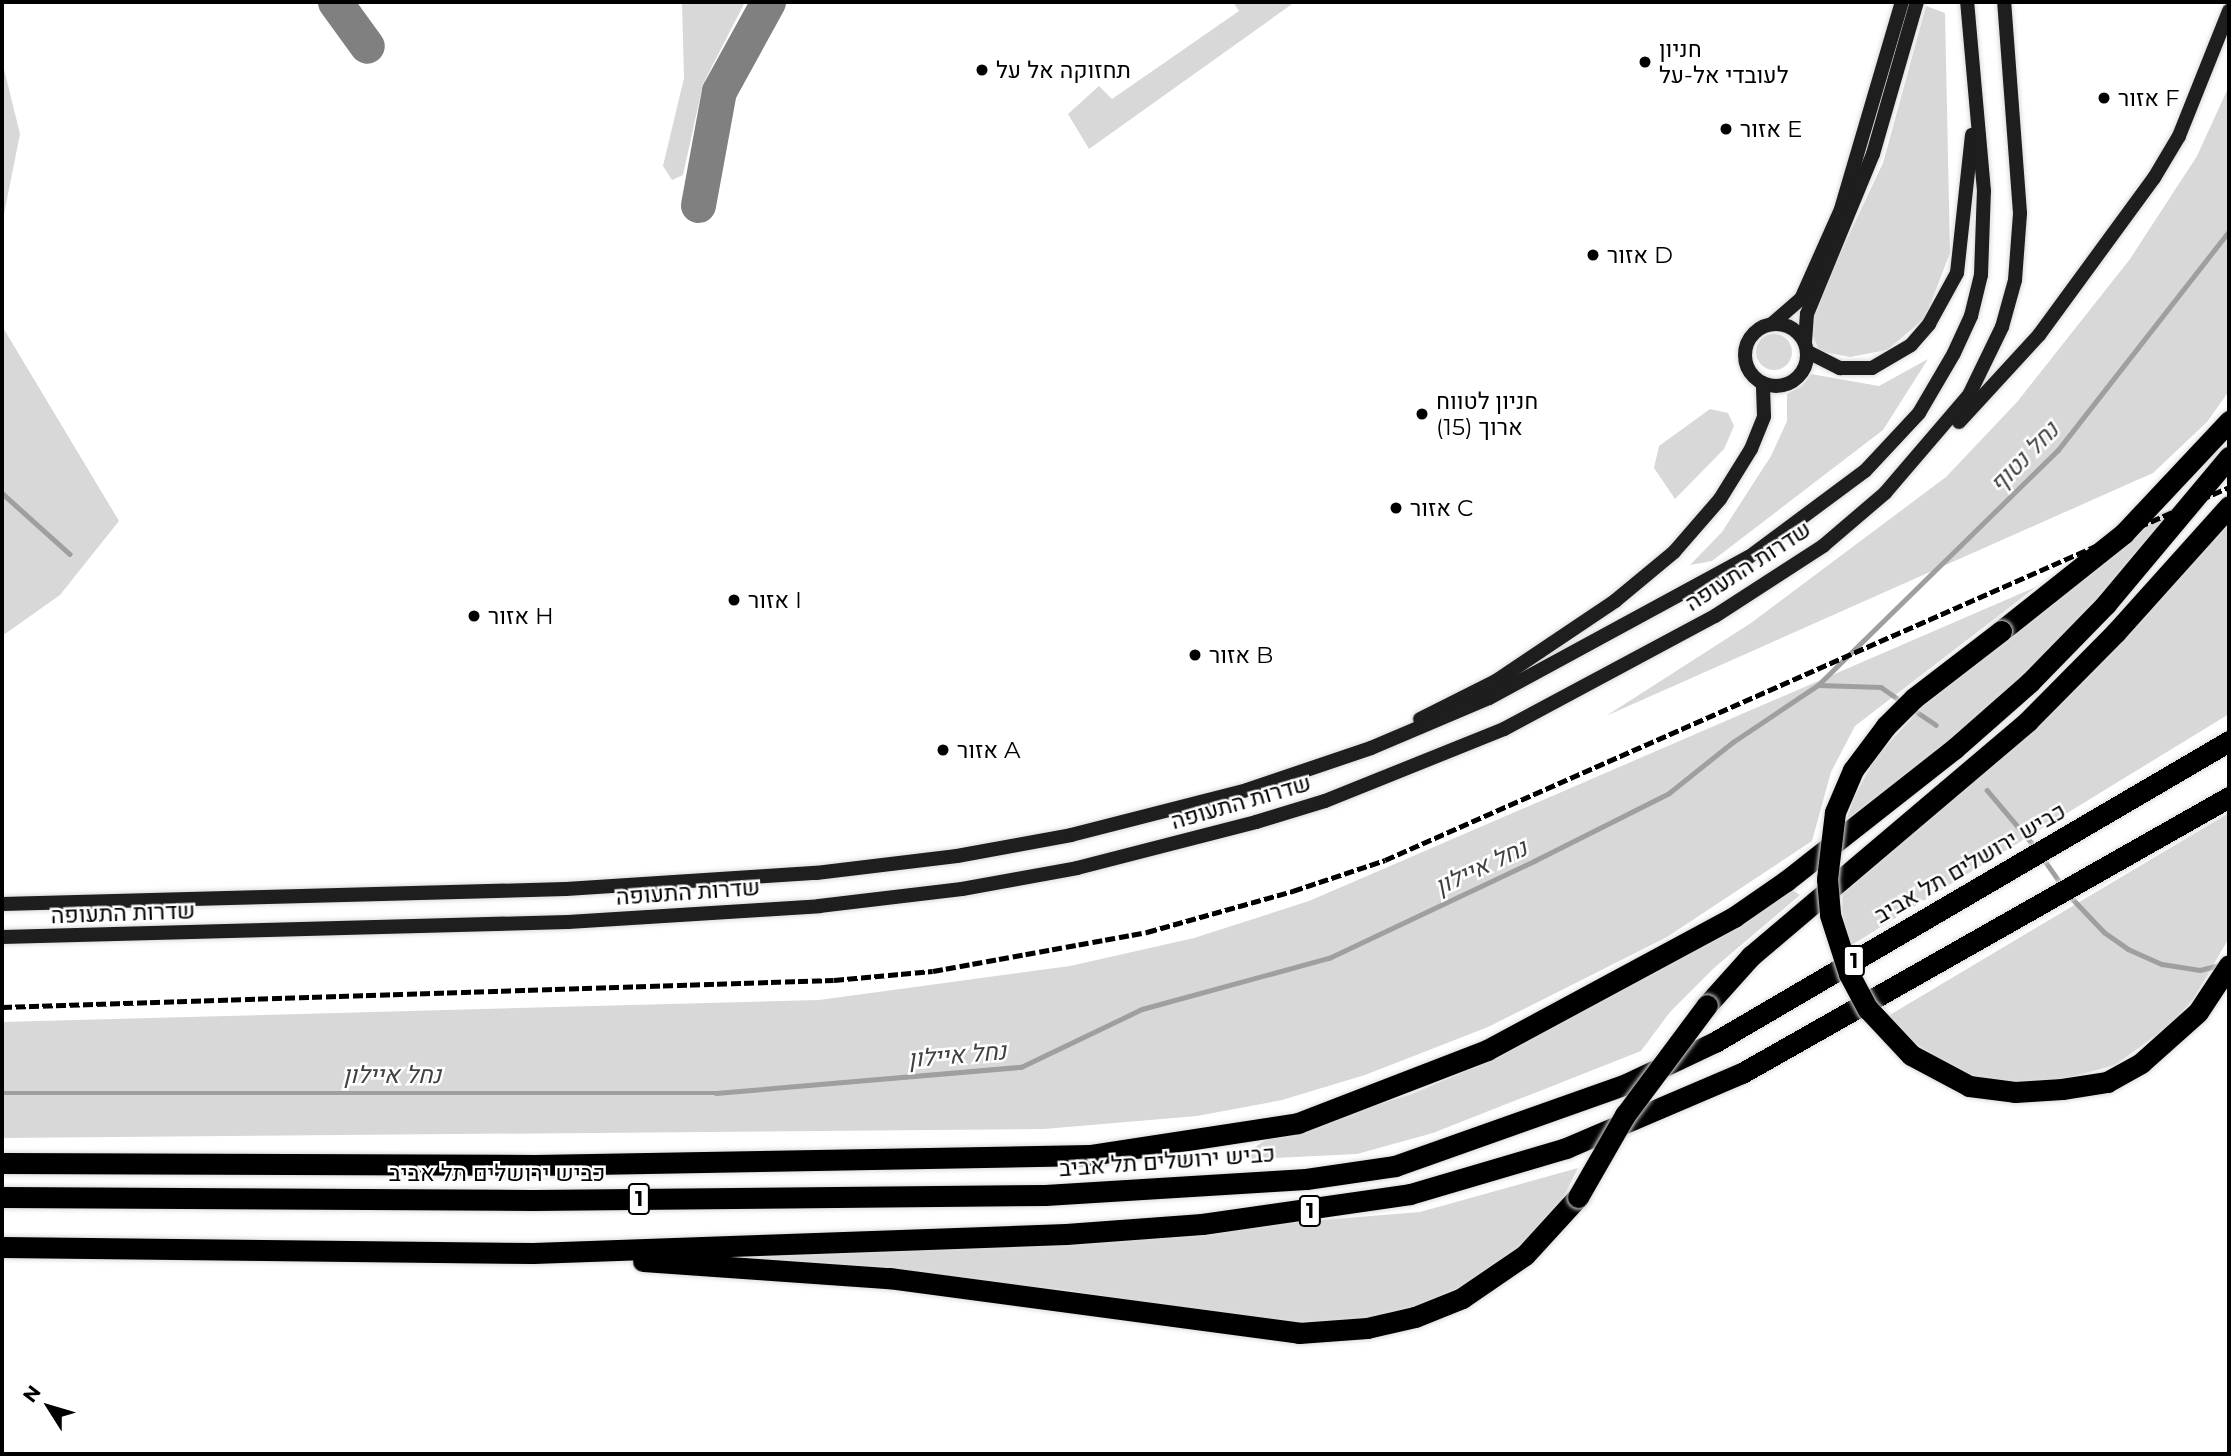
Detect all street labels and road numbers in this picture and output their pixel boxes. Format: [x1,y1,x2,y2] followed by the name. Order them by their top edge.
[1680,515,1816,617] street label: שדרות התעופה
[1168,769,1314,835] street label: שדרות התעופה
[1869,797,2071,929] street label: כביש ירושלים תל אביב
[615,873,761,911] street label: שדרות התעופה
[50,897,196,929] street label: שדרות התעופה
[1842,944,1866,978] road number: 1
[1058,1140,1276,1182] street label: כביש ירושלים תל אביב
[389,1159,605,1187] street label: כביש ירושלים תל אביב
[627,1182,651,1216] road number: 1
[1298,1194,1322,1228] road number: 1

